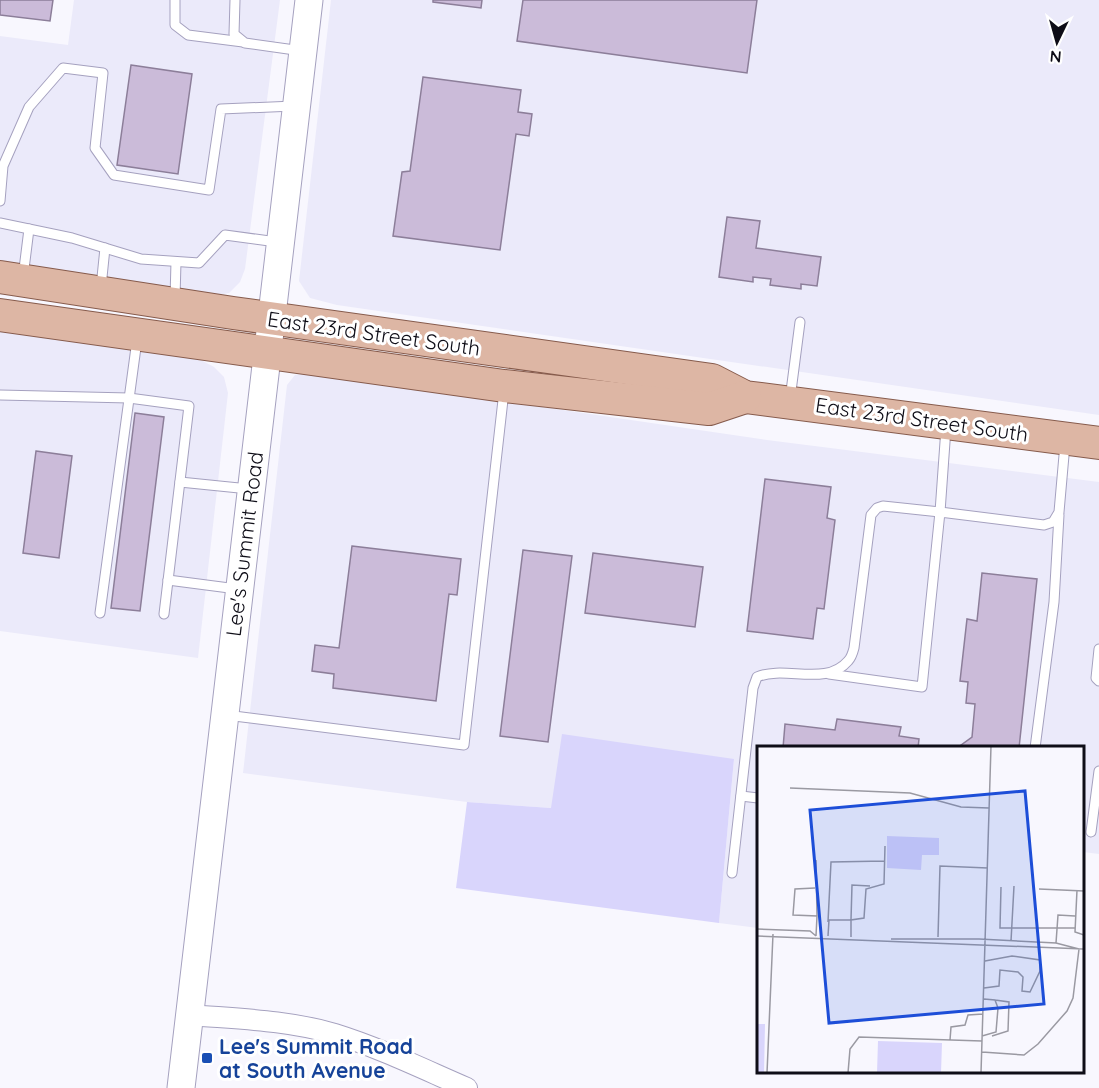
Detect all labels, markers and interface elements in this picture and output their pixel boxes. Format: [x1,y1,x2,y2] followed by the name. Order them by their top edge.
[1027,12,1087,72] north arrow
[1049,46,1062,67] text: N
[266,305,482,361] street label: East 23rd Street South
[814,391,1030,447] street label: East 23rd Street South
[220,450,268,638] street label: Lee's Summit Road
[757,746,1084,1073] inset map
[219,1033,413,1083] place label: Lee's Summit Road at South Avenue
[200,1051,214,1065] marker: Lee's Summit Road at South Avenue

